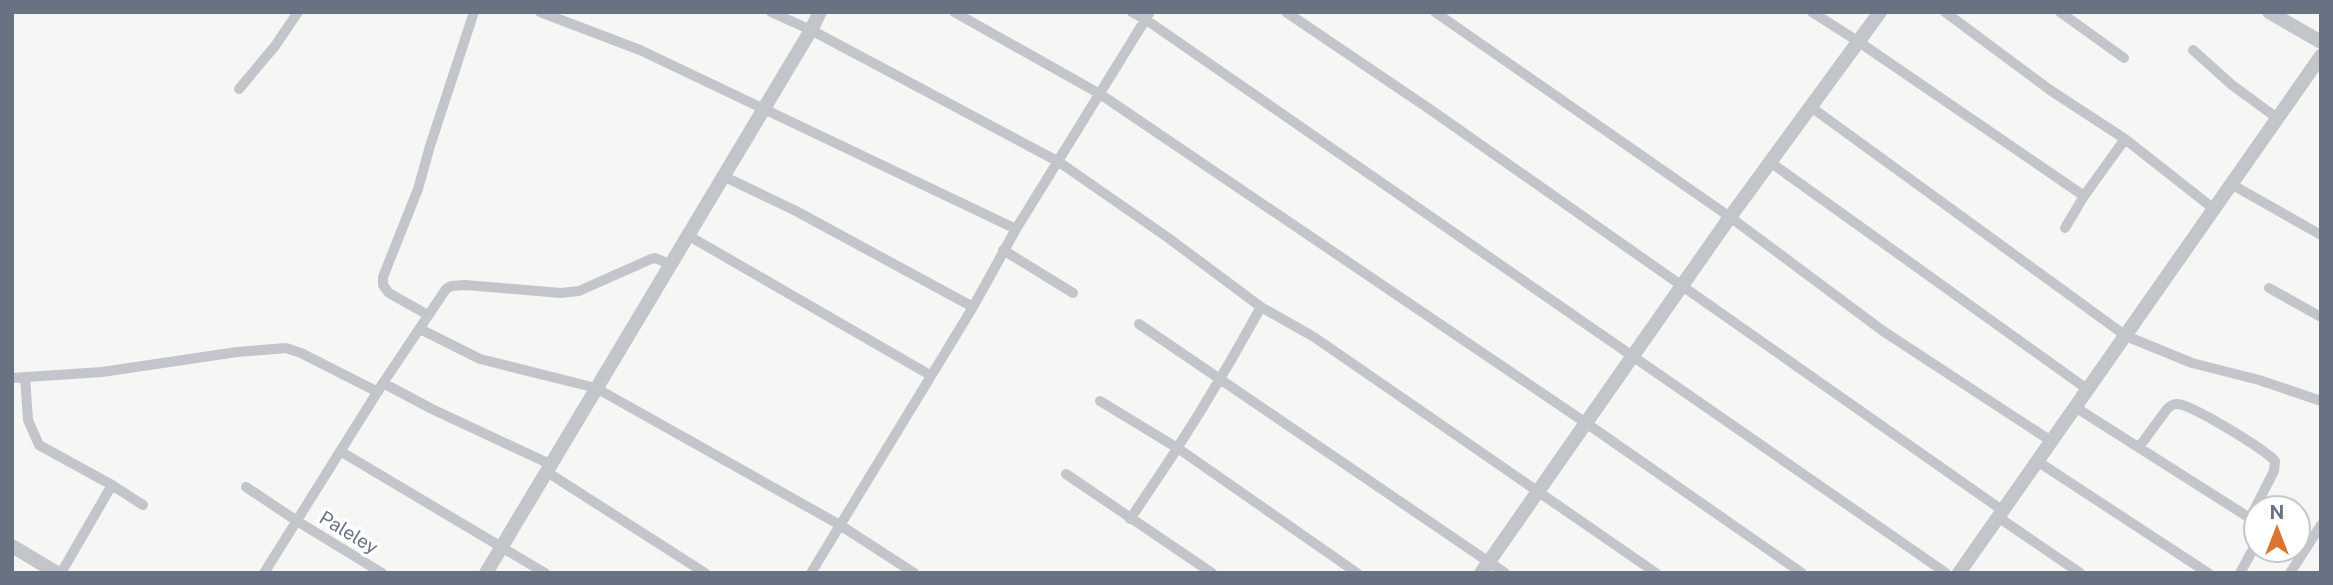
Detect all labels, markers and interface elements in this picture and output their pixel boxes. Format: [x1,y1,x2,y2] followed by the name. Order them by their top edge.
[2242,494,2312,564] north arrow
[2270,501,2284,523] text: N
[316,506,382,558] street label: Paleley

